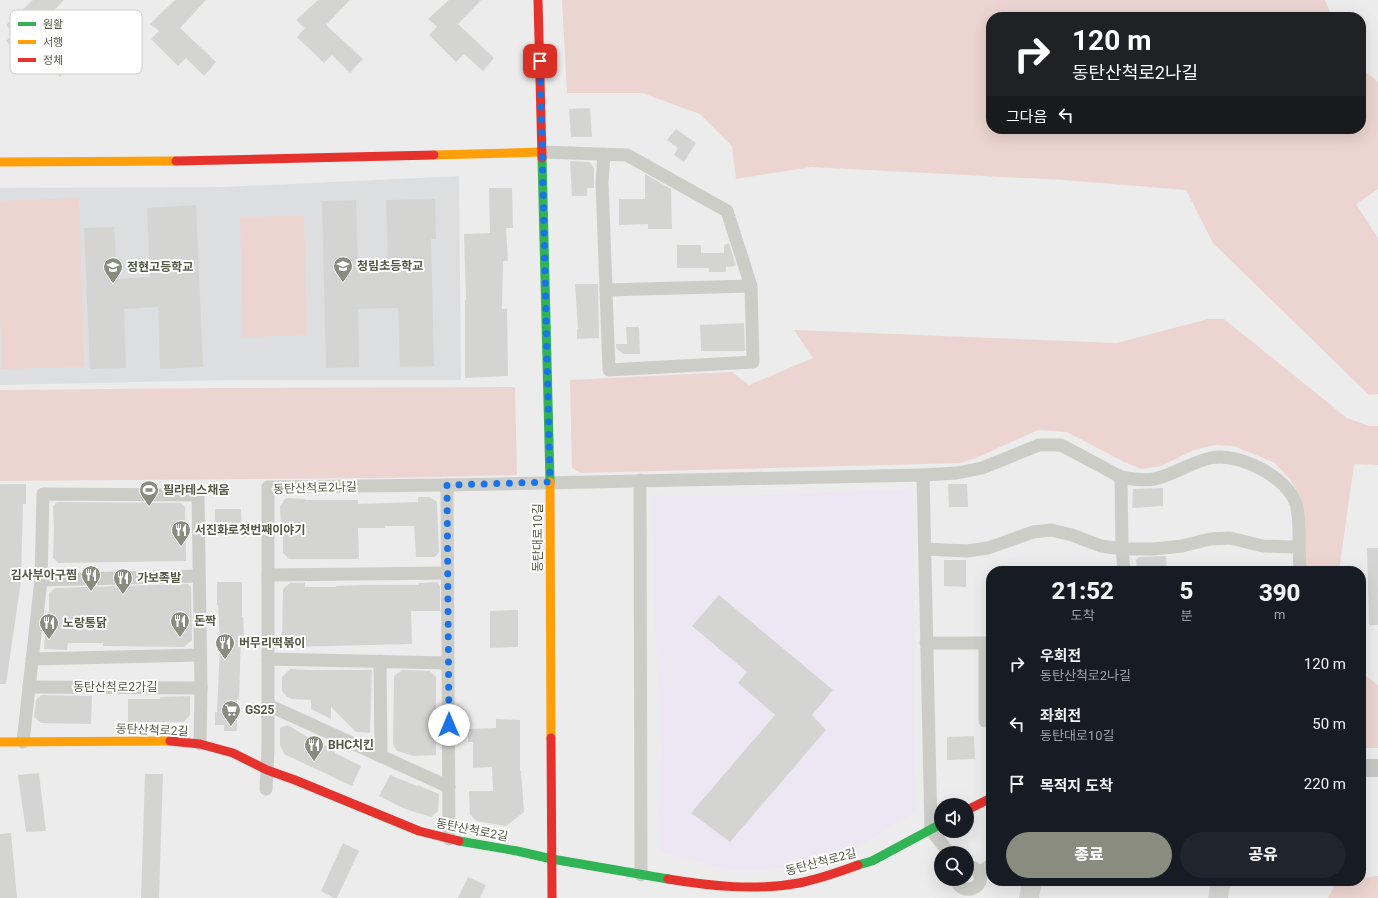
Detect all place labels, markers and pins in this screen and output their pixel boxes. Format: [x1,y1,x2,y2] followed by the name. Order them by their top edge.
[523,44,557,78] pin
[332,255,354,283] school or university icon: 청림초등학교
[102,256,124,284] school or university icon: 정현고등학교
[357,259,423,273] place label: 청림초등학교
[127,260,193,274] place label: 정현고등학교
[138,479,160,507] sports icon: 필라테스채움
[163,483,229,497] place label: 필라테스채움
[170,519,192,547] restaurant icon: 서진화로첫번째이야기
[195,523,305,537] place label: 서진화로첫번째이야기
[80,564,102,592] restaurant icon: 김사부아구찜
[112,567,134,595] restaurant icon: 가보족발
[11,568,77,582] place label: 김사부아구찜
[137,571,181,585] place label: 가보족발
[169,610,191,638] restaurant icon: 돈짝
[38,612,60,640] restaurant icon: 노랑통닭
[194,614,216,628] place label: 돈짝
[63,616,107,630] place label: 노랑통닭
[214,632,236,660] restaurant icon: 버무리떡볶이
[239,636,305,650] place label: 버무리떡볶이
[220,699,242,727] supermarket icon: GS25
[245,703,274,717] place label: GS25
[303,734,325,762] restaurant icon: BHC치킨
[328,738,374,752] place label: BHC치킨

